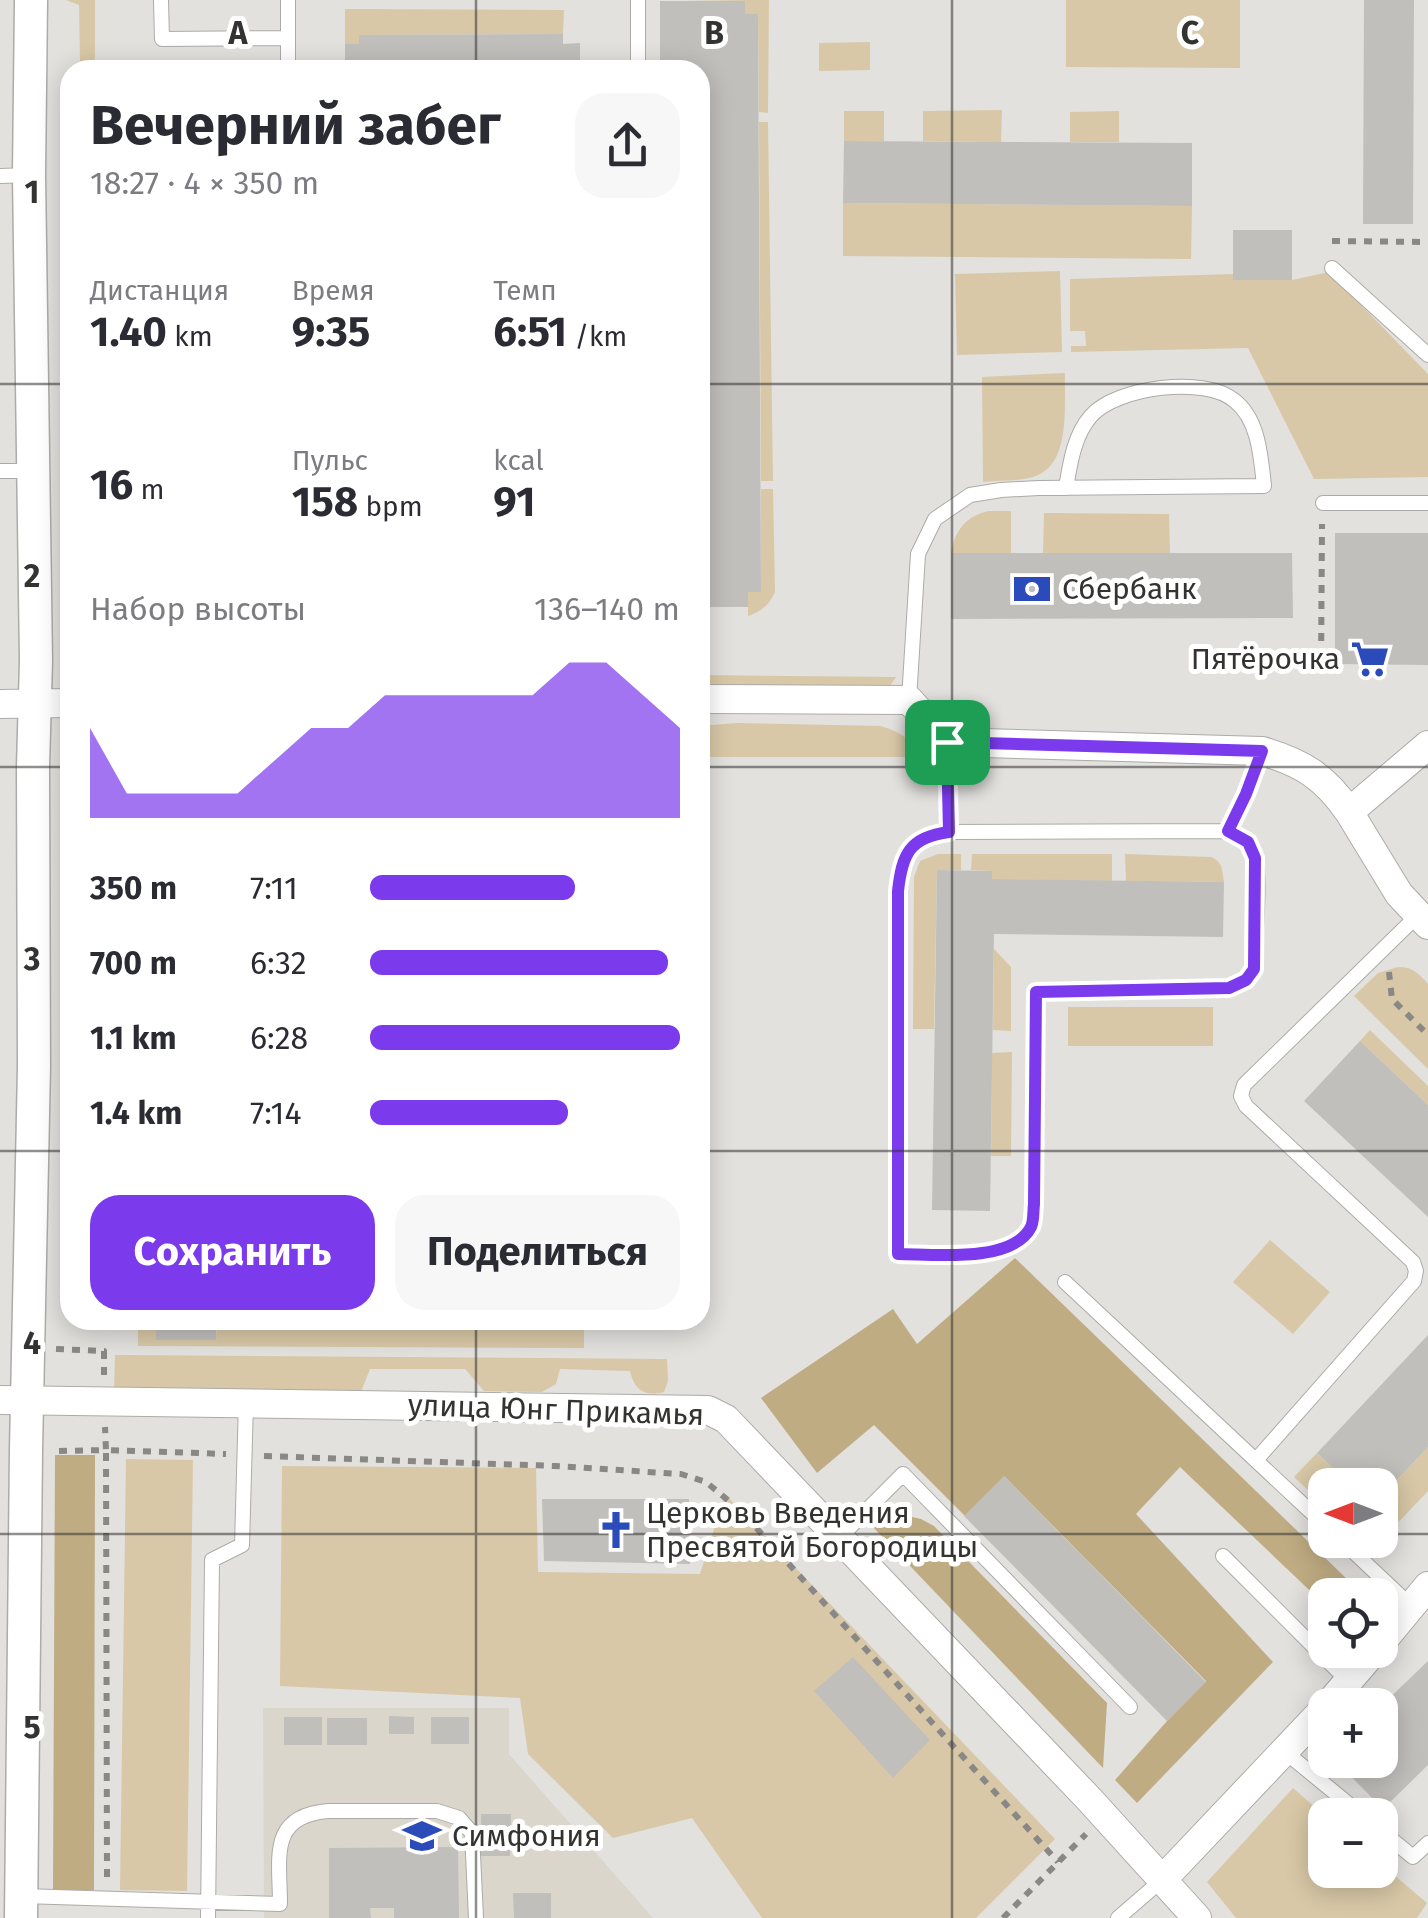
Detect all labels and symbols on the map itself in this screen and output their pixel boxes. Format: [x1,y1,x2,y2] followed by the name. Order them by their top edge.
[228,14,249,52] text: A
[704,14,724,52] text: B
[1181,14,1200,52] text: C
[25,173,39,211] text: 1
[24,557,40,595] text: 2
[1011,568,1053,610] bank icon: Сбербанк
[1062,571,1197,607] place label: Сбербанк
[1349,638,1391,680] supermarket icon: Пятёрочка
[1191,641,1340,677] place label: Пятёрочка
[905,700,990,785] pin
[23,940,40,978] text: 3
[23,1324,41,1362] text: 4
[407,1387,705,1433] street label: улица Юнг Прикамья
[1308,1468,1398,1558] north arrow
[646,1495,978,1565] place label: Церковь Введения Пресвятой Богородицы
[595,1509,637,1551] church icon: Церковь Введения Пресвятой Богородицы
[23,1708,41,1746] text: 5
[401,1815,443,1857] school or university icon: Симфония
[452,1818,601,1854] place label: Симфония

